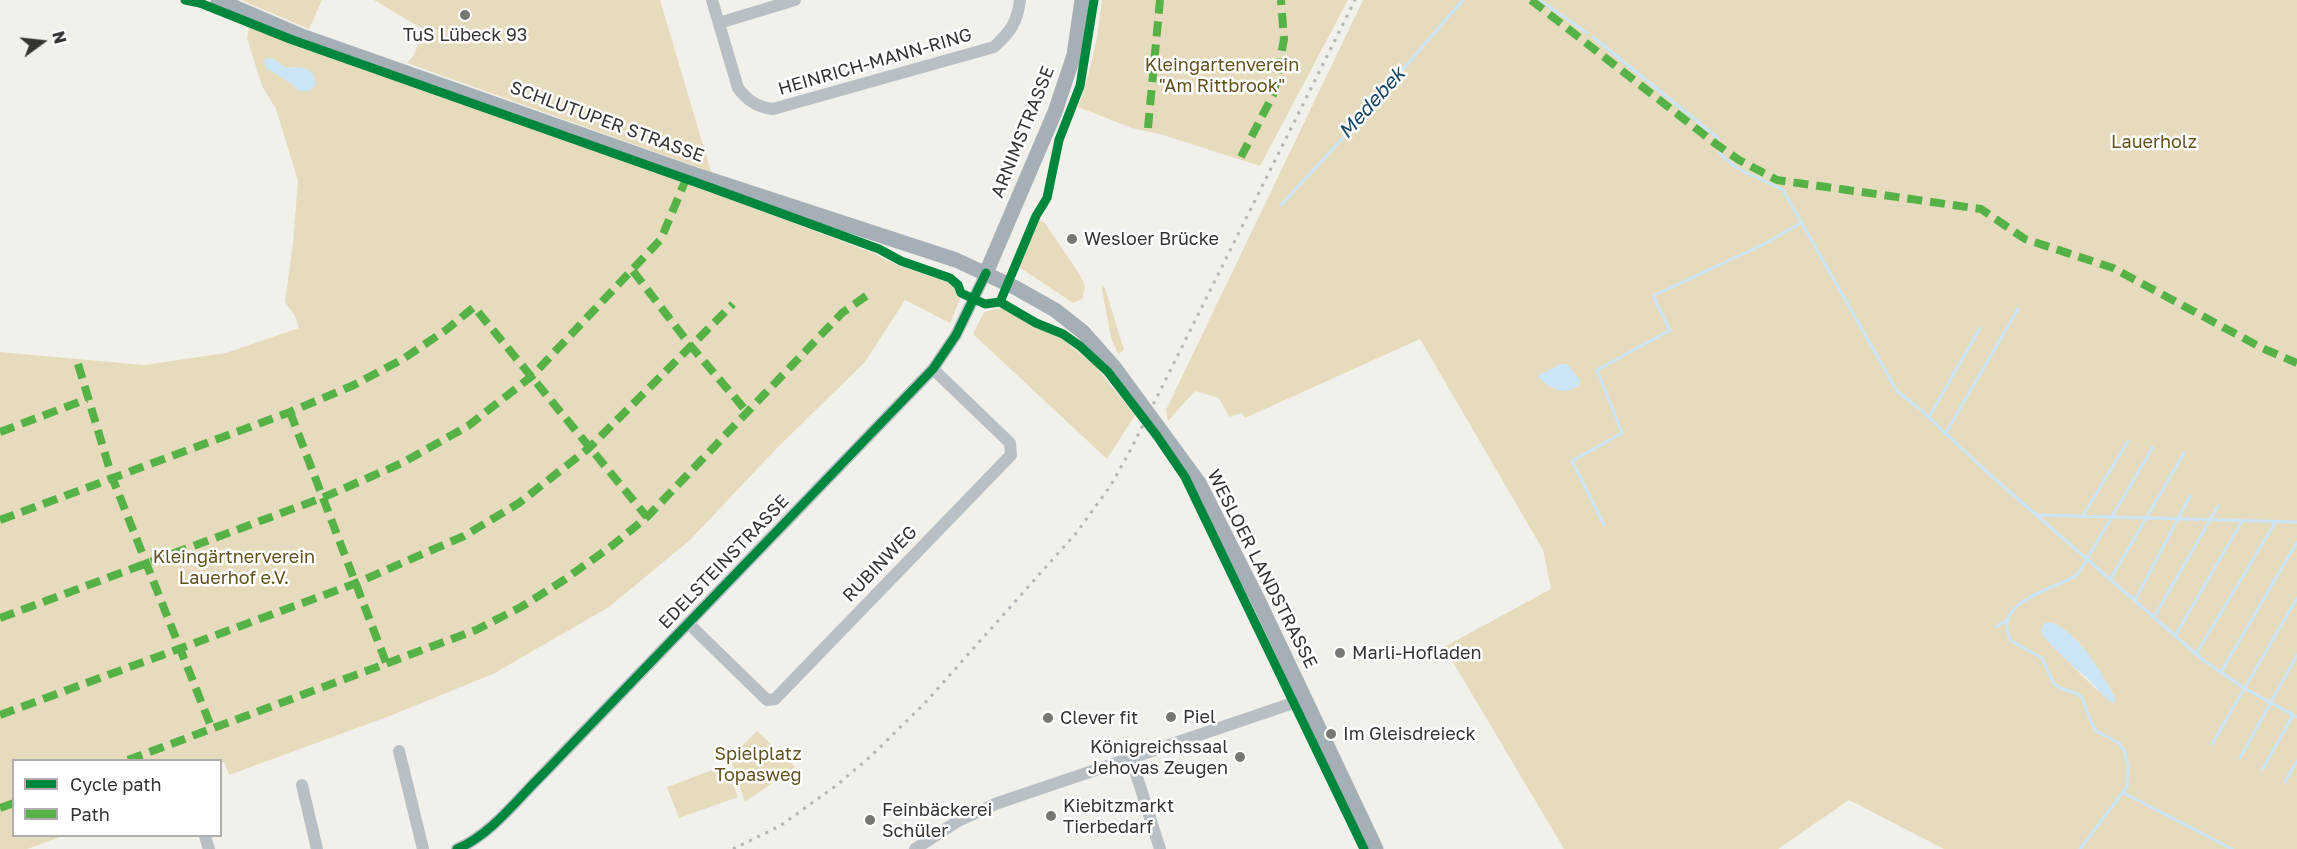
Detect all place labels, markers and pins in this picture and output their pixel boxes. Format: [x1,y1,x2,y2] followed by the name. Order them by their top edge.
[458,8,472,22] marker: TuS Lübeck 93
[403,24,527,46] place label: TuS Lübeck 93
[1084,228,1219,250] place label: Wesloer Brücke
[1065,232,1079,246] marker: Wesloer Brücke
[1352,642,1481,664] place label: Marli-Hofladen
[1333,646,1347,660] marker: Marli-Hofladen
[1183,706,1216,728] place label: Piel
[1060,707,1138,729] place label: Clever fit
[1164,710,1178,724] marker: Piel
[1041,711,1055,725] marker: Clever fit
[1343,723,1476,745] place label: Im Gleisdreieck
[1324,727,1338,741] marker: Im Gleisdreieck
[1088,736,1228,778] place label: Königreichssaal Jehovas Zeugen
[1233,750,1247,764] marker: Königreichssaal Jehovas Zeugen
[1063,795,1174,838] place label: Kiebitzmarkt Tierbedarf
[882,799,992,842] place label: Feinbäckerei Schüler
[1044,809,1058,823] marker: Kiebitzmarkt Tierbedarf
[863,813,877,827] marker: Feinbäckerei Schüler

